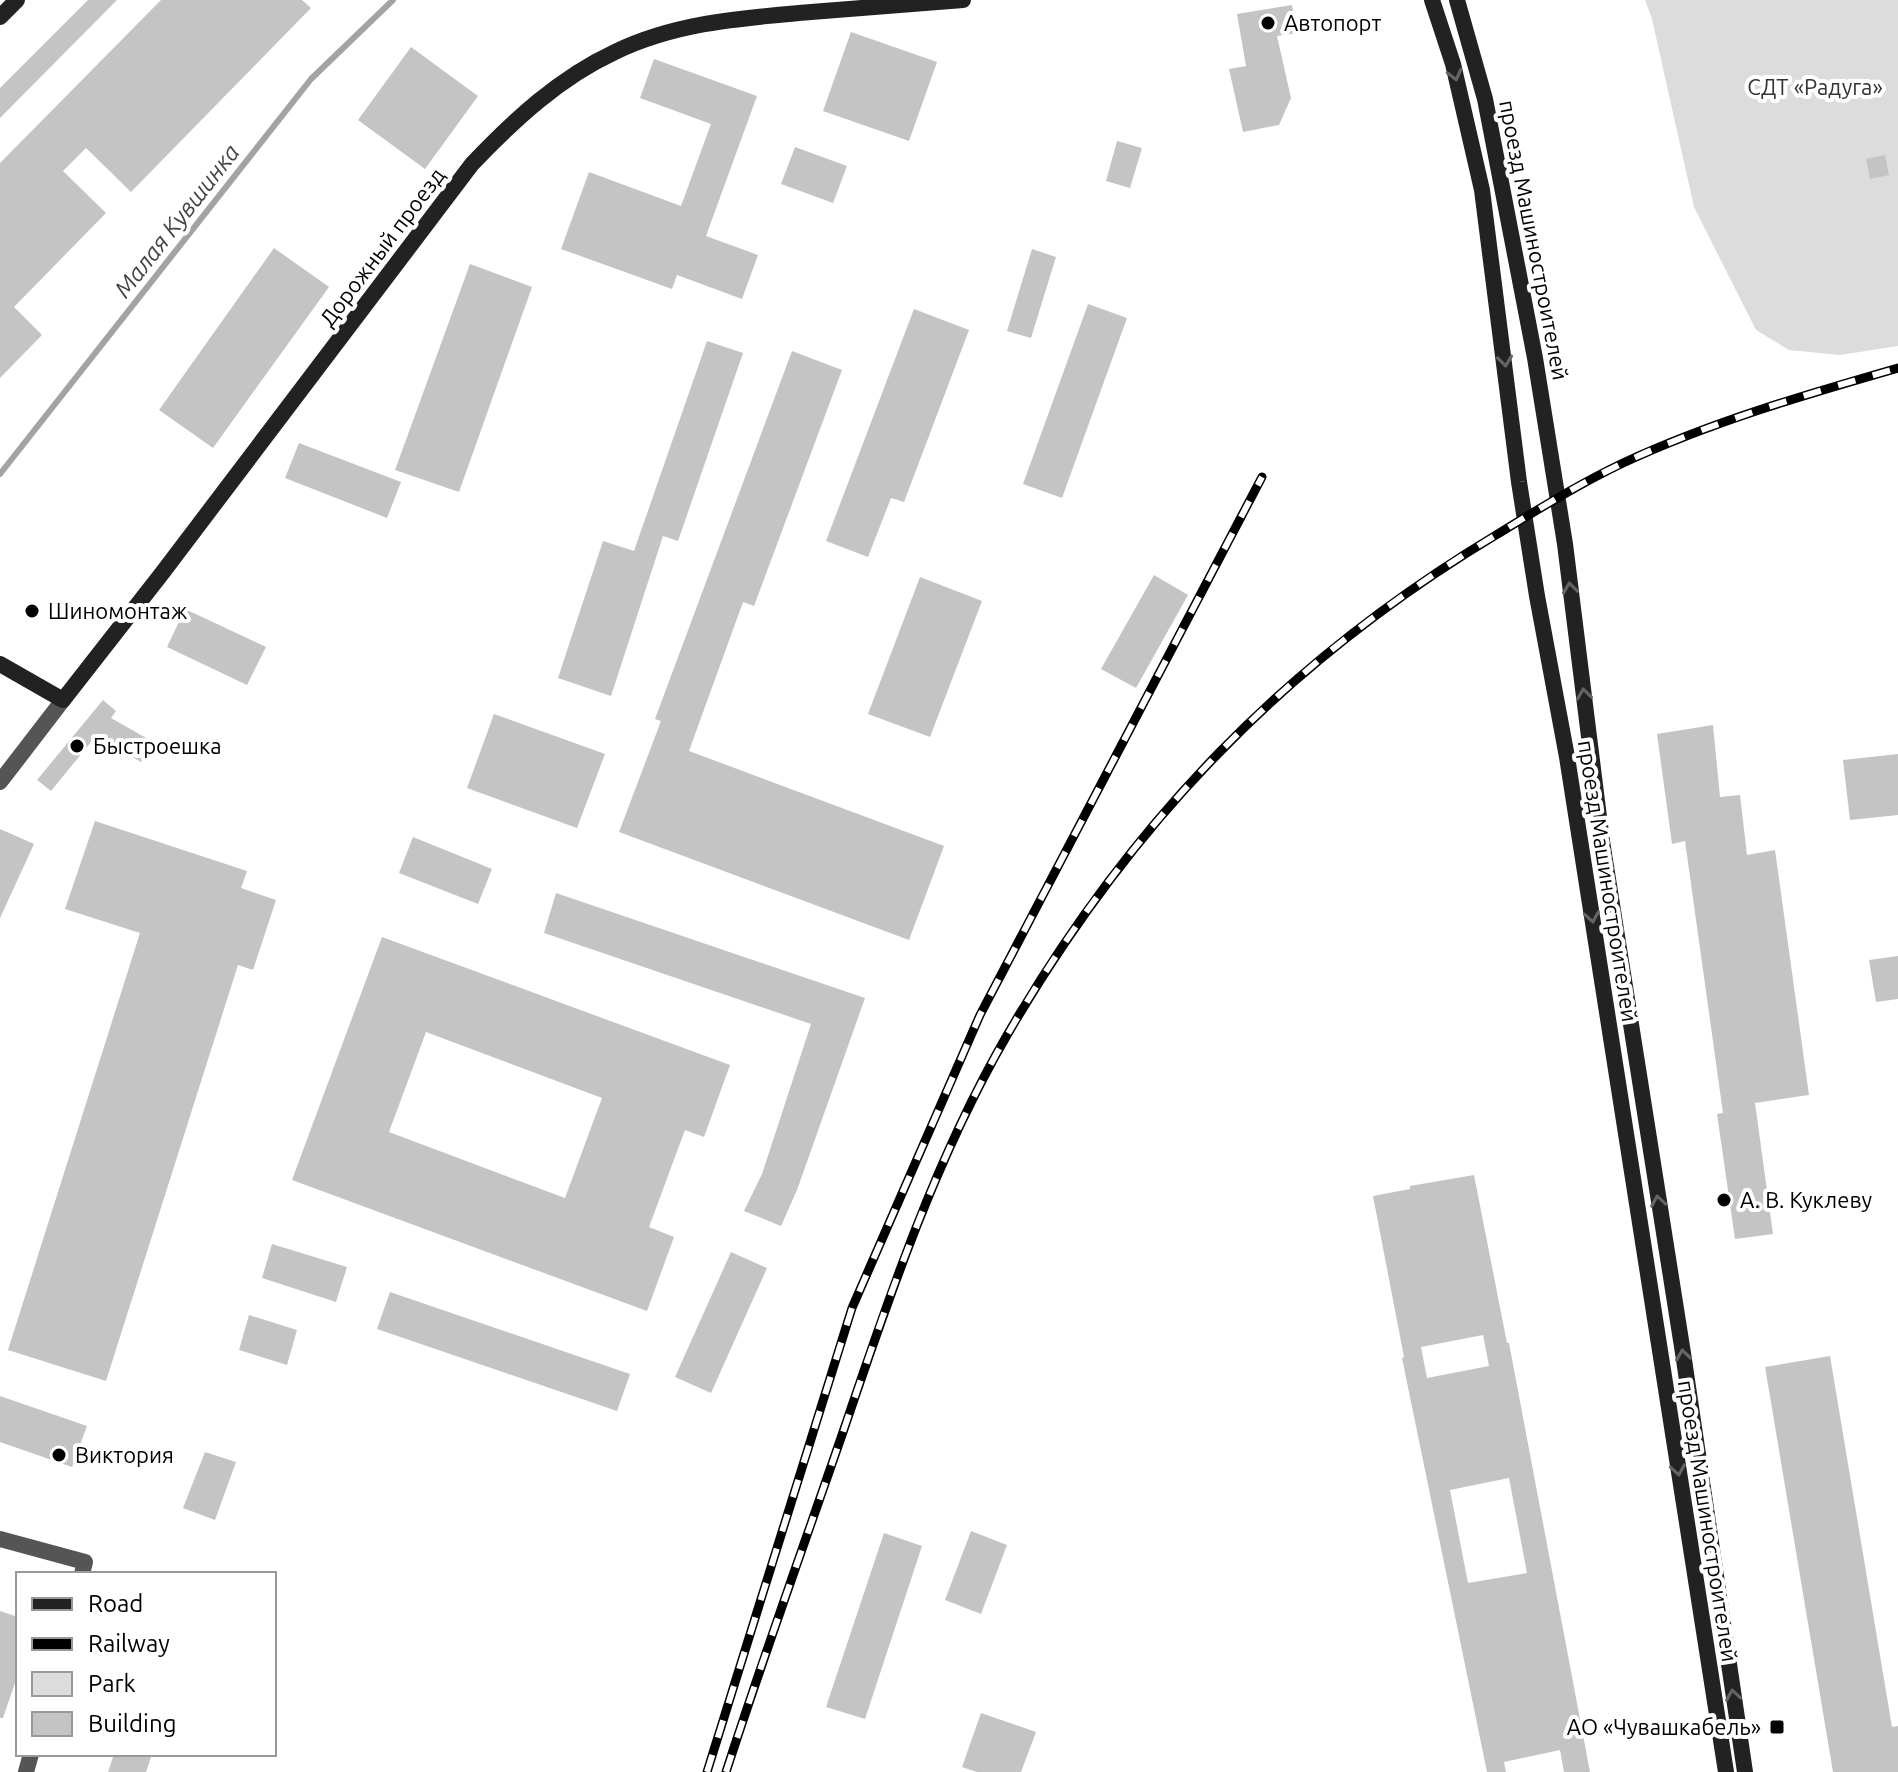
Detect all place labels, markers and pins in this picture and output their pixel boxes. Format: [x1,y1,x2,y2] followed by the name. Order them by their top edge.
[1284,10,1381,35] place label: Автопорт
[1259,14,1277,32] marker: Автопорт
[48,598,187,623] place label: Шиномонтаж
[23,602,41,620] marker: Шиномонтаж
[93,733,222,758] place label: Быстроешка
[68,737,86,755] marker: Быстроешка
[1740,1187,1873,1212] place label: А. В. Куклеву
[1715,1191,1733,1209] marker: А. В. Куклеву
[75,1442,174,1467] place label: Виктория
[50,1446,68,1464] marker: Виктория
[1567,1714,1761,1739] place label: АО «Чувашкабель»
[1768,1718,1786,1736] marker: АО «Чувашкабель»

